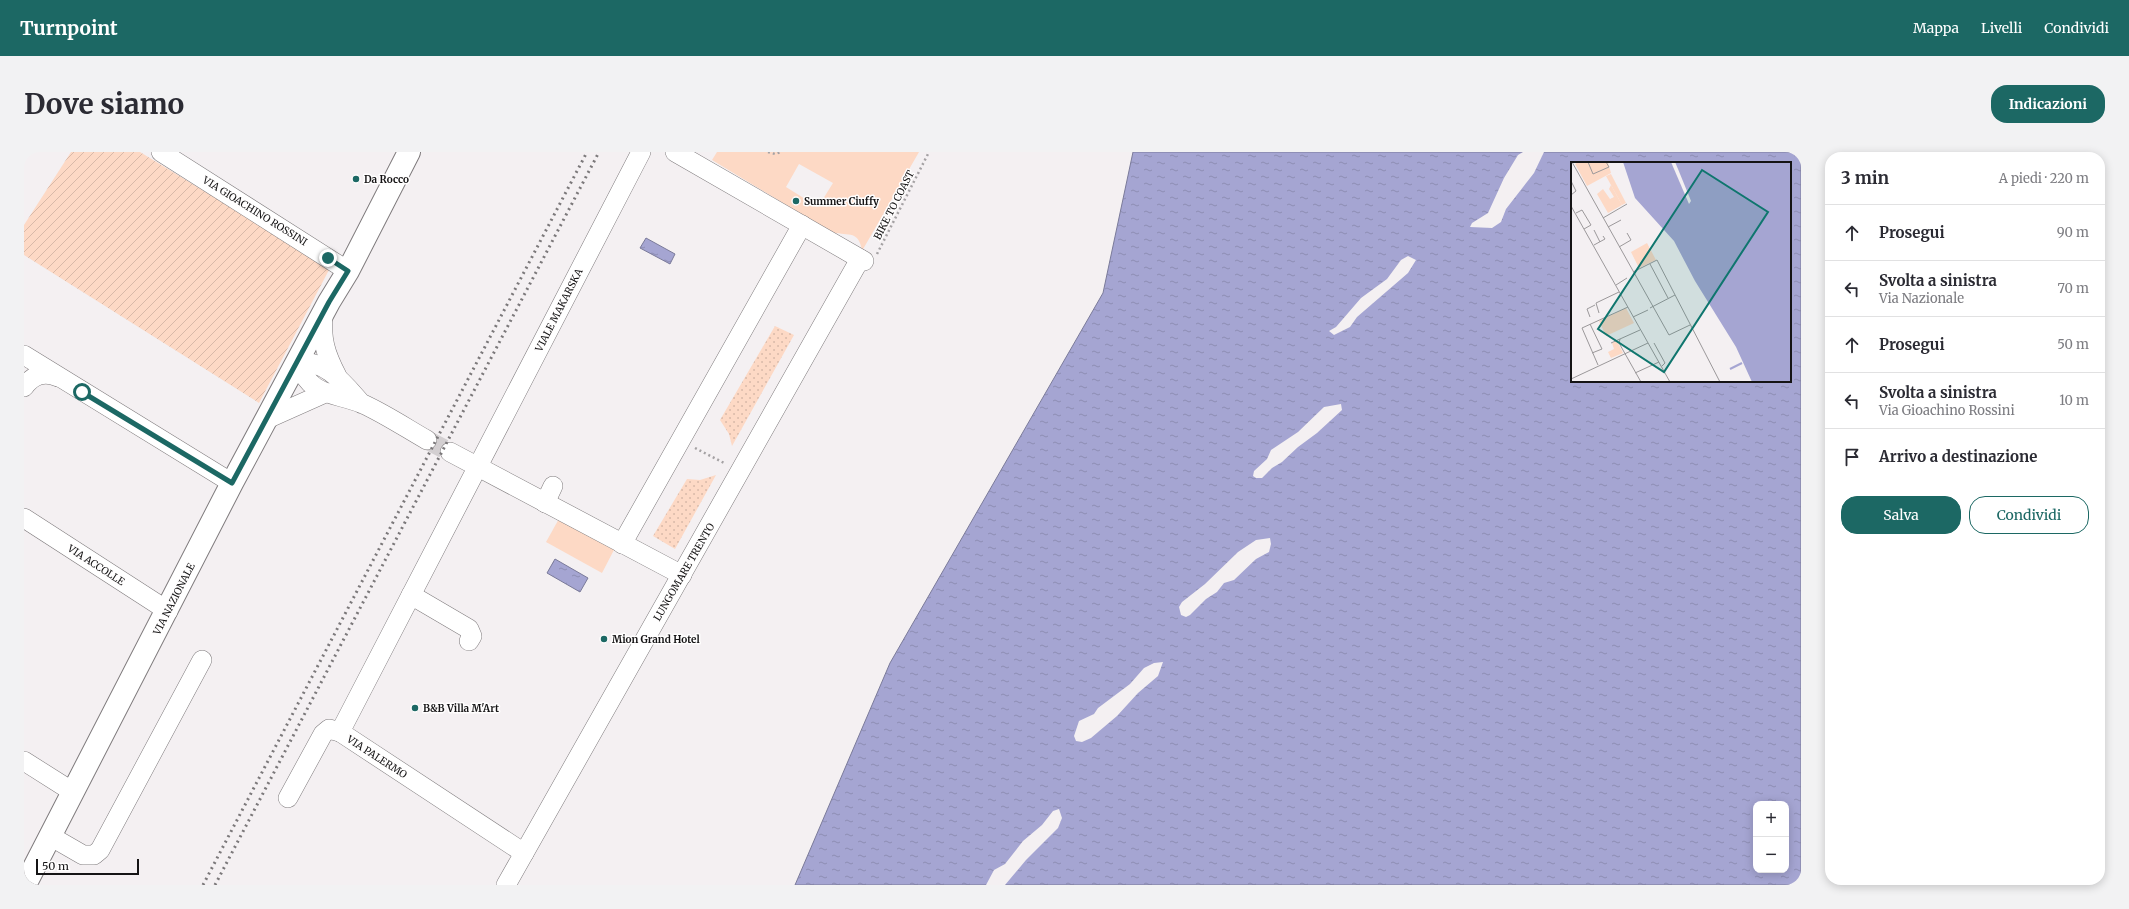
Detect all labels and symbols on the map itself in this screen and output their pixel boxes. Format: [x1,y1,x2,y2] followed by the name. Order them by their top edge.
[1571,162,1791,382] inset map
[871,168,917,242] street label: BIKE TO COAST
[199,173,310,249] street label: VIA GIOACHINO ROSSINI
[364,173,409,186] place label: Da Rocco
[351,174,361,184] marker: Da Rocco
[804,195,879,208] place label: Summer Ciuffy
[791,196,801,206] marker: Summer Ciuffy
[319,249,337,267] route end
[532,265,586,355] street label: VIALE MAKARSKA
[73,383,91,401] route start
[651,521,717,623] street label: LUNGOMARE TRENTO
[64,541,127,589] street label: VIA ACCOLLE
[150,560,198,638] street label: VIA NAZIONALE
[612,633,700,646] place label: Mion Grand Hotel
[599,634,609,644] marker: Mion Grand Hotel
[423,702,499,715] place label: B&B Villa M'Art
[410,703,420,713] marker: B&B Villa M'Art
[344,732,410,781] street label: VIA PALERMO
[36,857,139,876] scale bar

